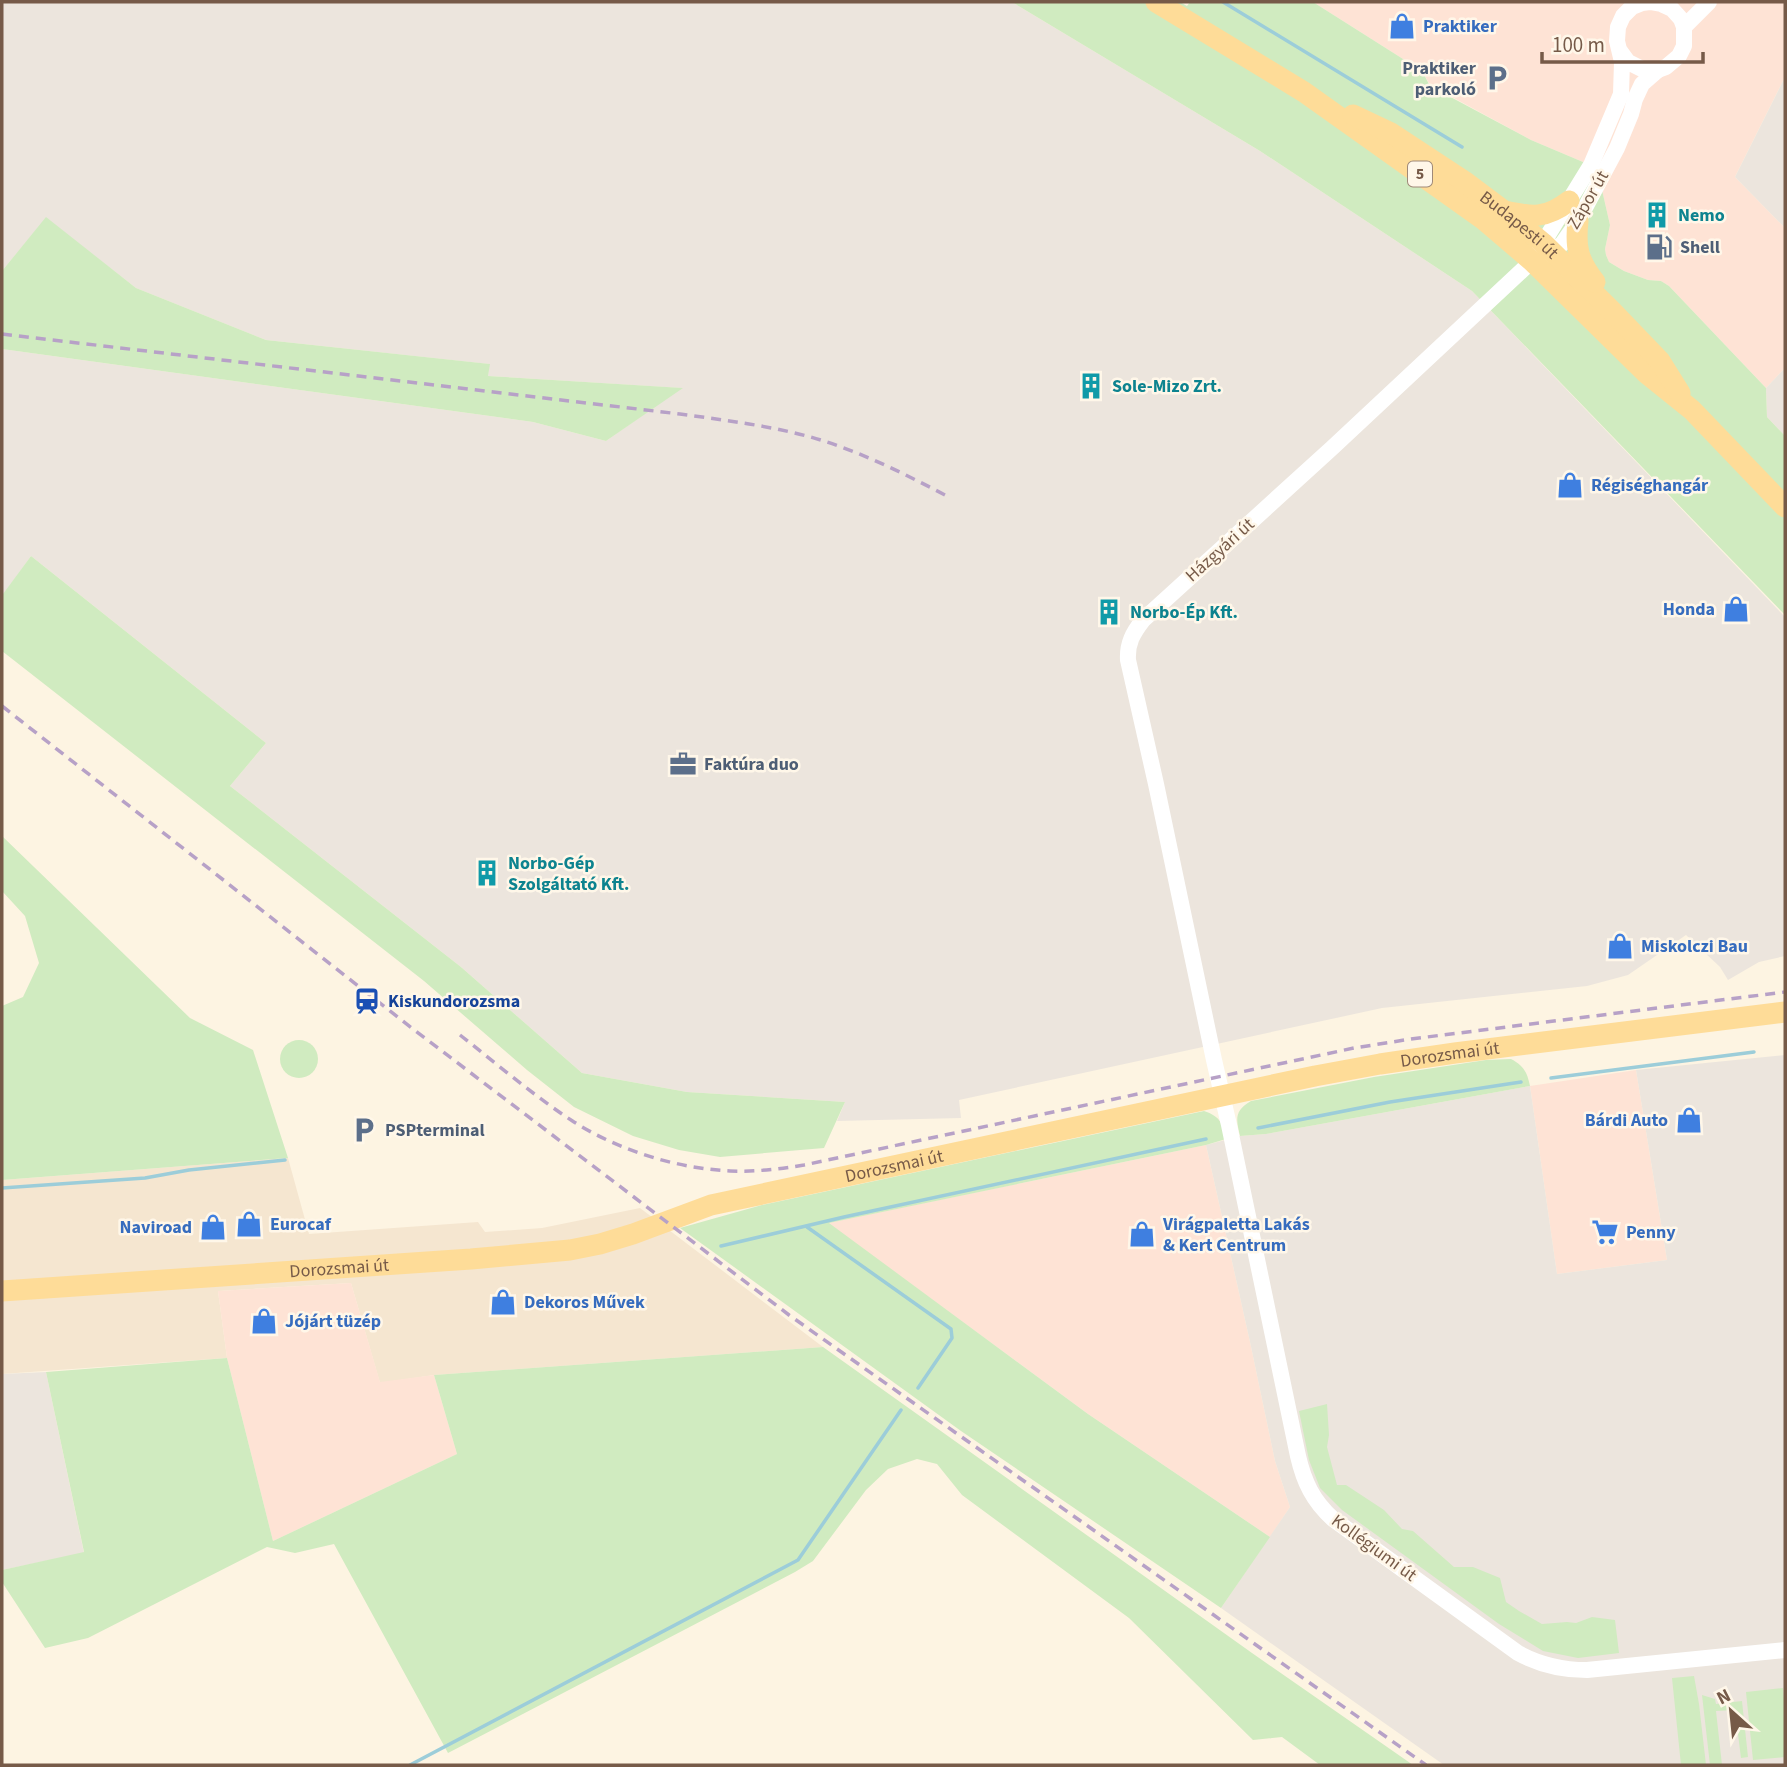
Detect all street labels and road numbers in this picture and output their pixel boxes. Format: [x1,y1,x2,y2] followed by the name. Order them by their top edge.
[1408,162,1432,186] road number: 5
[1561,166,1615,234] street label: Zápor út
[1475,185,1565,265] street label: Budapesti út
[1180,512,1260,588] street label: Házgyári út
[1399,1035,1501,1073] street label: Dorozsmai út
[843,1143,945,1189] street label: Dorozsmai út
[289,1252,390,1284] street label: Dorozsmai út
[1326,1508,1422,1588] street label: Kollégiumi út

